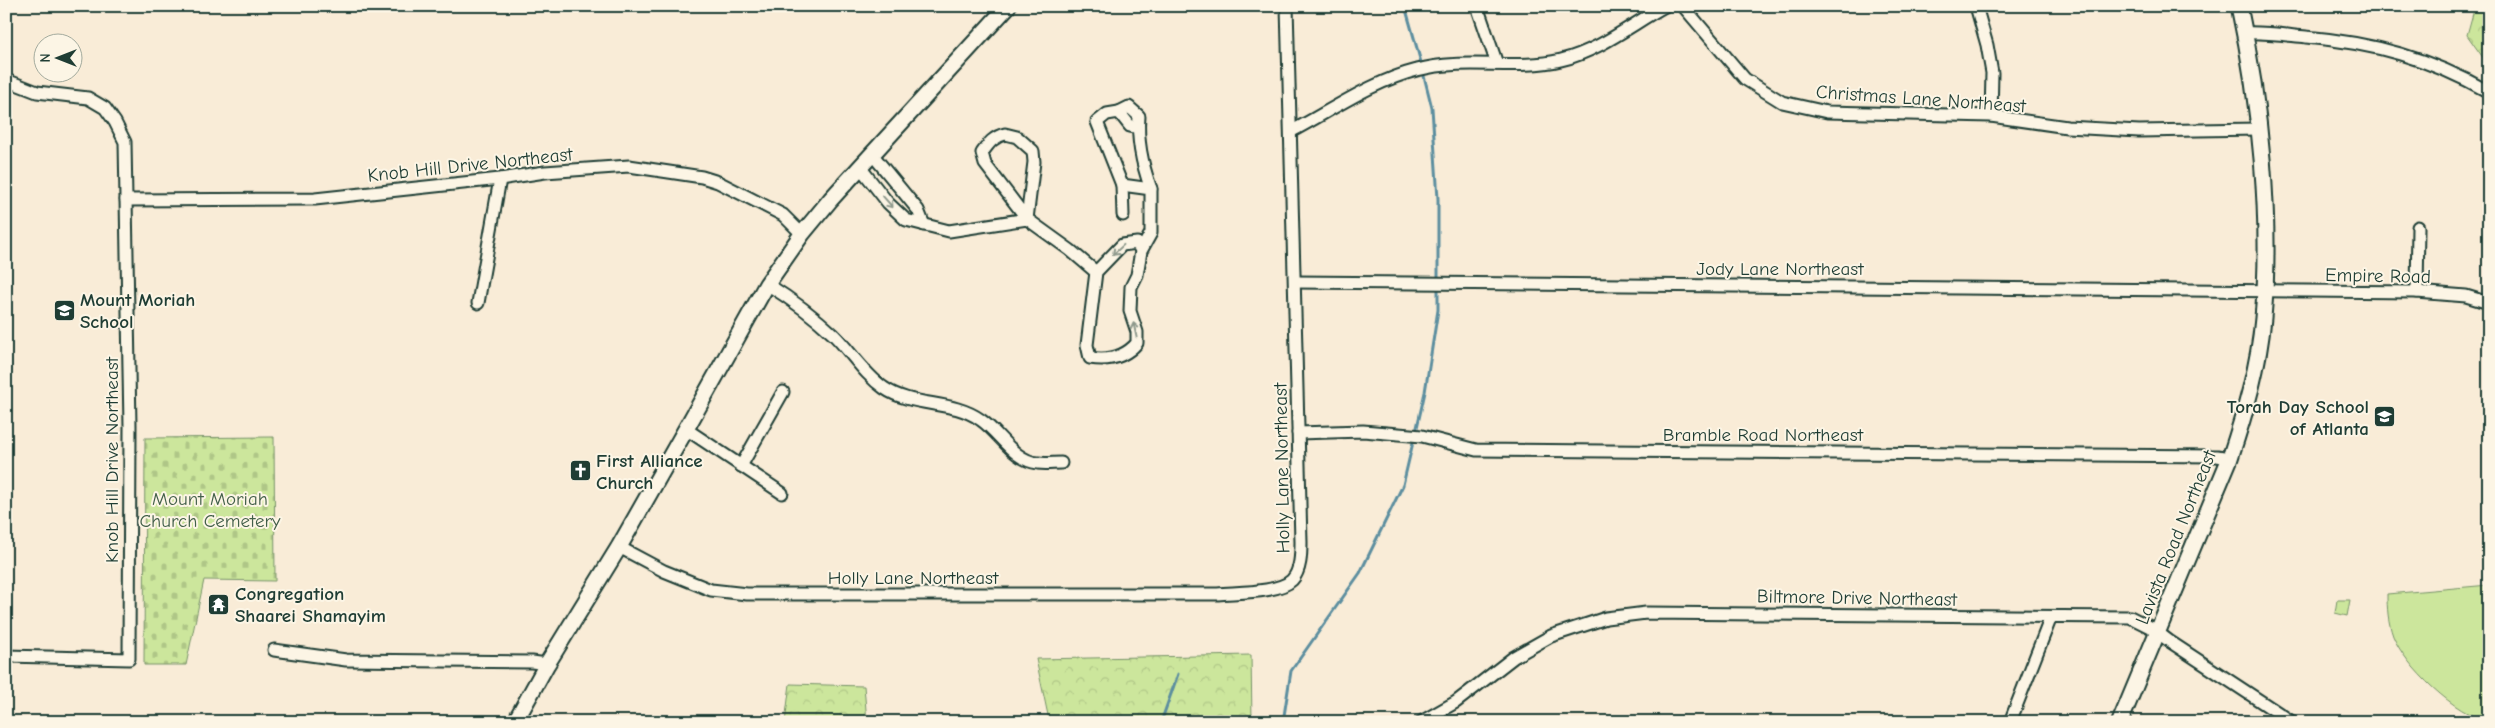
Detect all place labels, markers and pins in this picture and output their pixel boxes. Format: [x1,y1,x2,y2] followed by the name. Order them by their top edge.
[80,289,195,333] place label: Mount Moriah School
[52,298,76,322] school or university icon: Mount Moriah School
[2227,396,2369,440] place label: Torah Day School of Atlanta
[2373,405,2397,429] school or university icon: Torah Day School of Atlanta
[596,450,703,494] place label: First Alliance Church
[568,459,592,483] church icon: First Alliance Church
[235,583,386,627] place label: Congregation Shaarei Shamayim
[207,592,231,616] temple icon: Congregation Shaarei Shamayim

